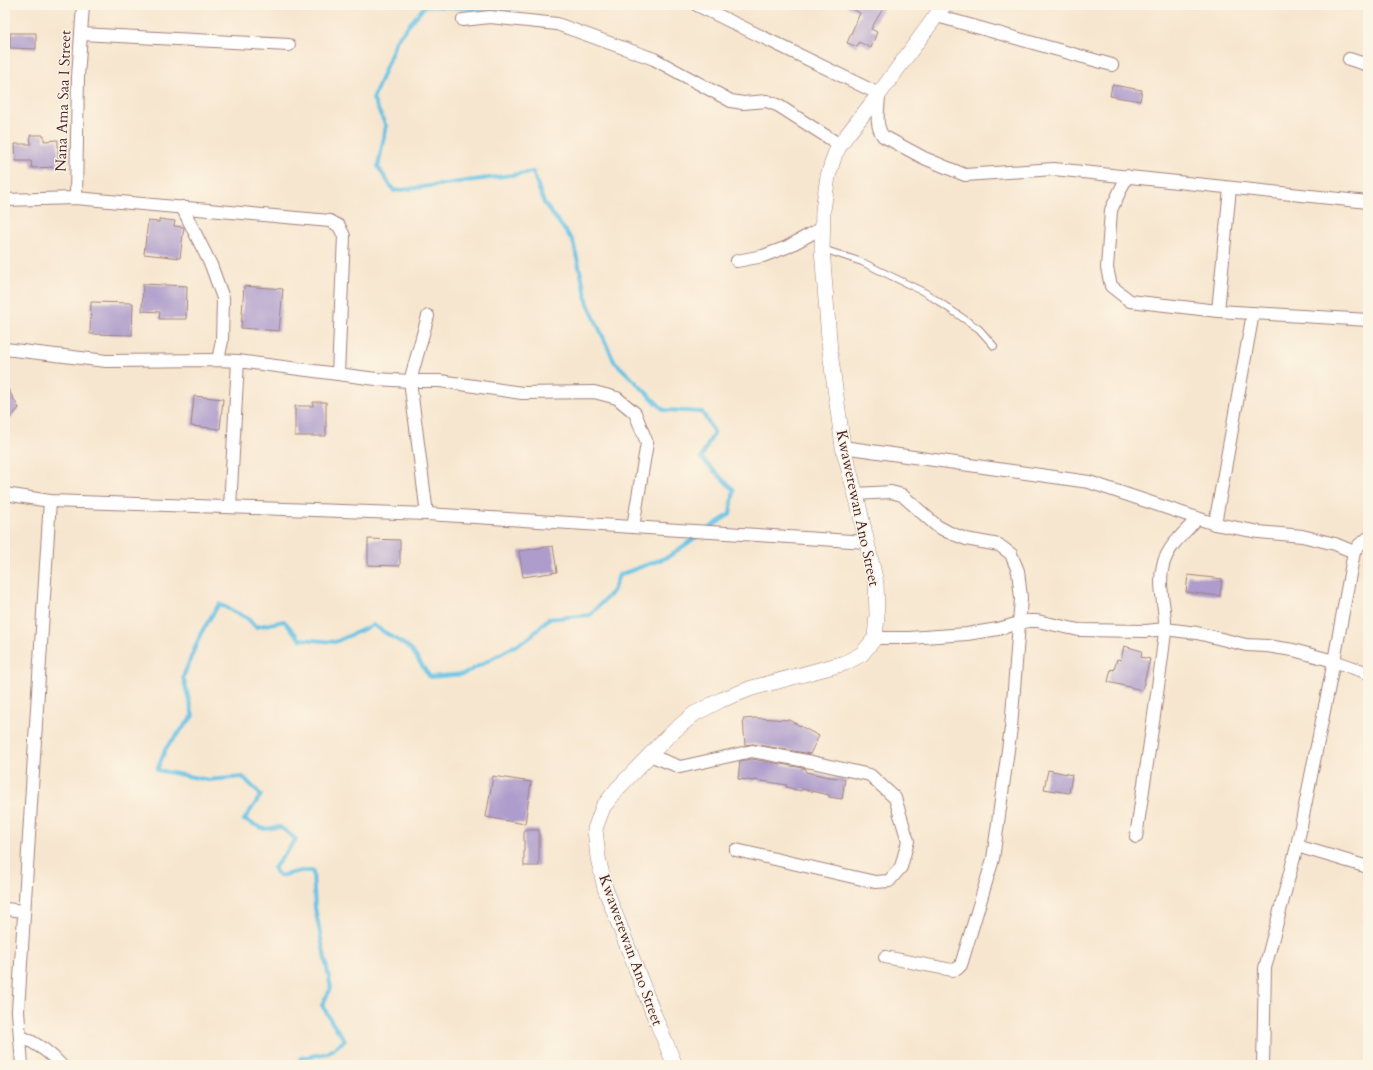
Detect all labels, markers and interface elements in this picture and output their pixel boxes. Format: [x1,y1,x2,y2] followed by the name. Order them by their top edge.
[51,29,75,172] street label: Nana Ama Saa I Street
[832,428,884,588] street label: Kwawerewan Ano Street
[594,872,668,1028] street label: Kwawerewan Ano Street

